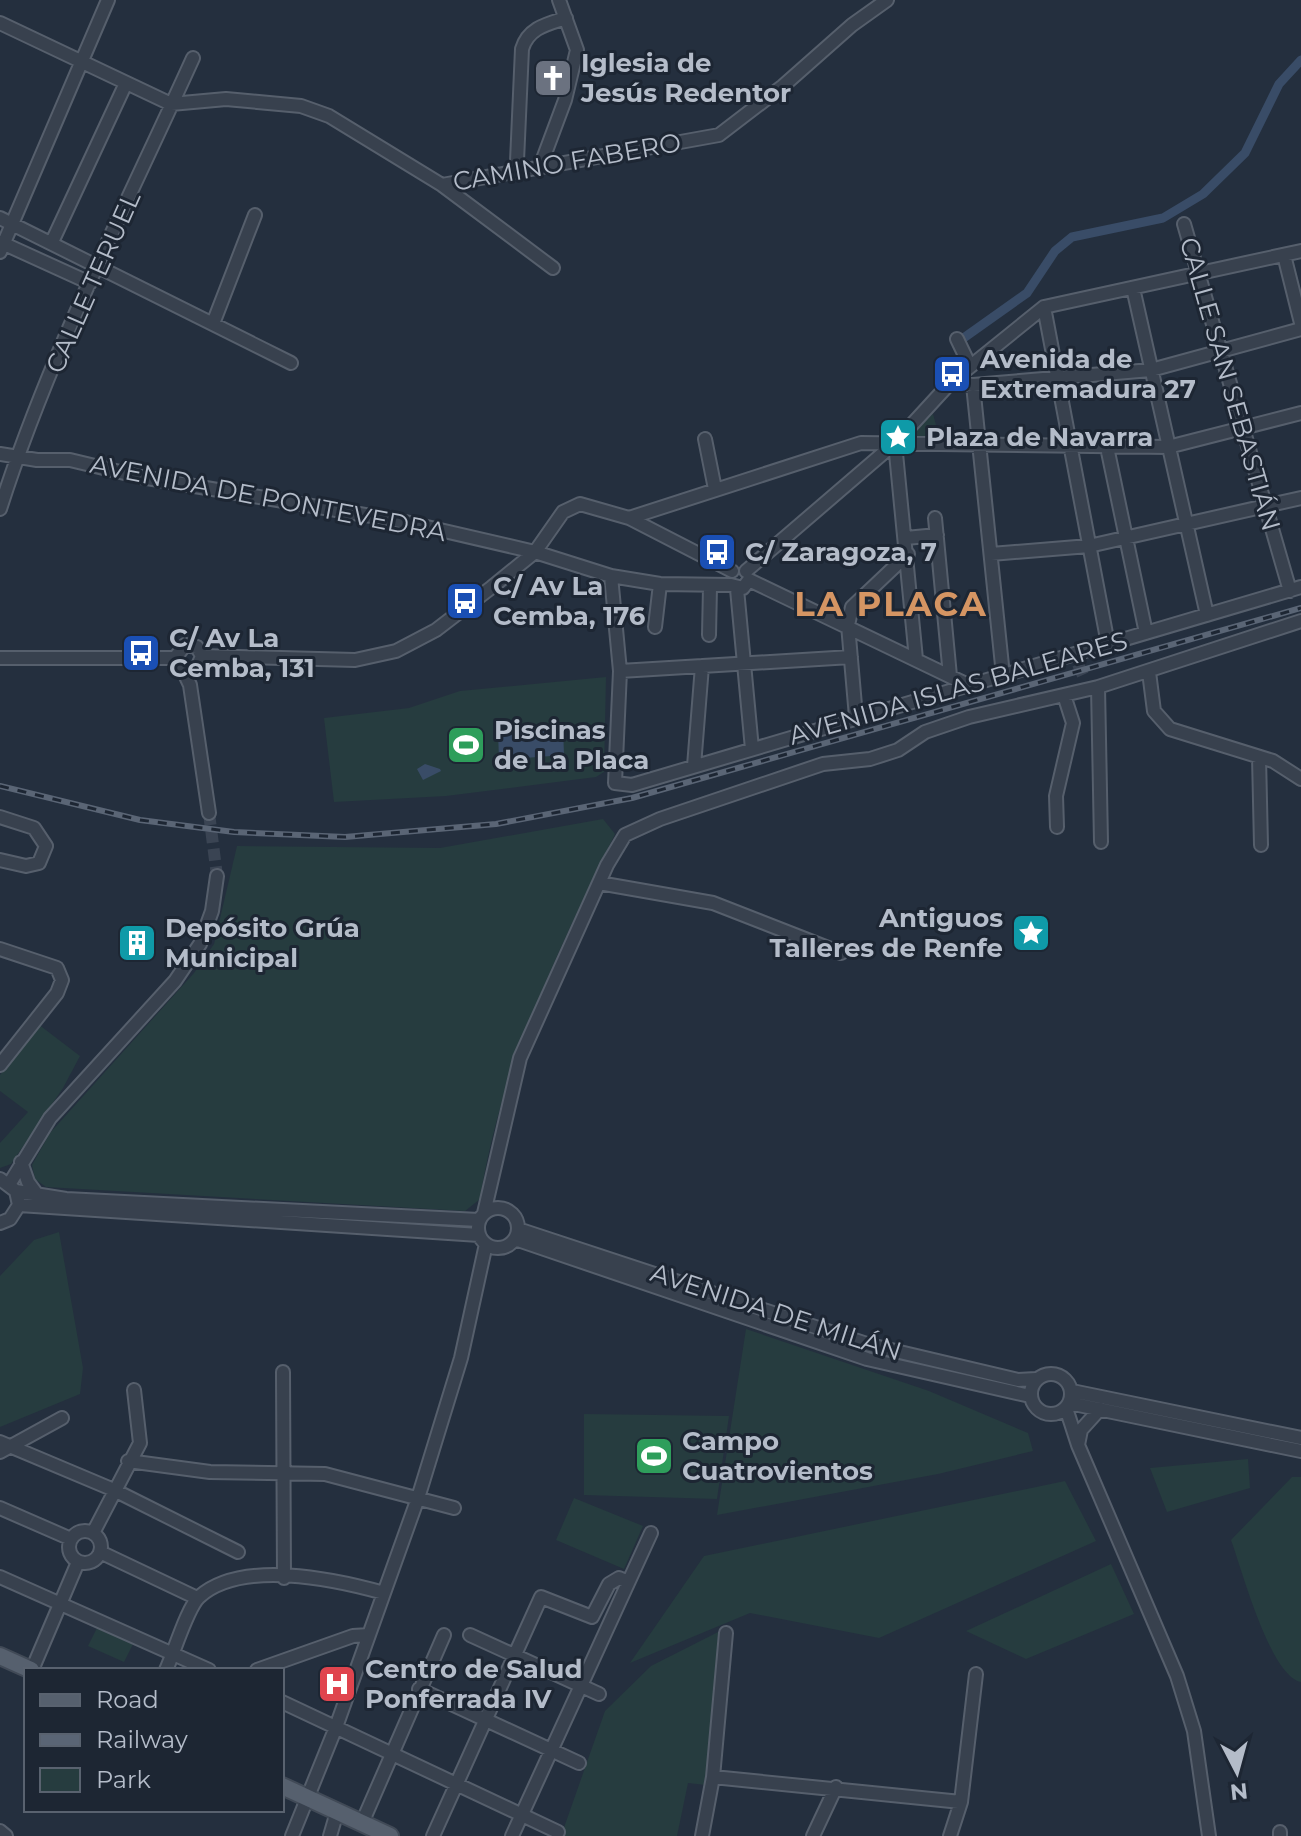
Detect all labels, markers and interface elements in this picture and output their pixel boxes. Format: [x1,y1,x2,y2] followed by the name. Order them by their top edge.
[580,47,791,109] place label: Iglesia de Jesús Redentor
[532,57,574,99] church icon: Iglesia de Jesús Redentor
[451,126,683,198] street label: CAMINO FABERO
[39,185,148,378] street label: CALLE TERUEL
[1173,234,1287,534] street label: CALLE SAN SEBASTIÁN
[979,343,1196,405] place label: Avenida de Extremadura 27
[931,353,973,395] bus stop icon: Avenida de Extremadura 27
[877,416,919,458] place icon: Plaza de Navarra
[926,421,1153,453] place label: Plaza de Navarra
[87,448,449,548] street label: AVENIDA DE PONTEVEDRA
[696,531,738,573] bus stop icon: C/ Zaragoza, 7
[745,536,937,568] place label: C/ Zaragoza, 7
[493,570,646,632] place label: C/ Av La Cemba, 176
[444,580,486,622] bus stop icon: C/ Av La Cemba, 176
[794,583,988,625] district label: LA PLACA
[169,622,315,684] place label: C/ Av La Cemba, 131
[785,624,1131,752] street label: AVENIDA ISLAS BALEARES
[120,632,162,674] bus stop icon: C/ Av La Cemba, 131
[494,714,649,776] place label: Piscinas de La Placa
[445,724,487,766] sports icon: Piscinas de La Placa
[769,902,1003,964] place label: Antiguos Talleres de Renfe
[165,912,360,974] place label: Depósito Grúa Municipal
[1010,912,1052,954] place icon: Antiguos Talleres de Renfe
[116,922,158,964] building icon: Depósito Grúa Municipal
[646,1256,906,1368] street label: AVENIDA DE MILÁN
[682,1425,873,1487] place label: Campo Cuatrovientos
[633,1435,675,1477] sports icon: Campo Cuatrovientos
[365,1653,582,1715] place label: Centro de Salud Ponferrada IV
[316,1663,358,1705] hospital icon: Centro de Salud Ponferrada IV
[24,1668,284,1812] legend
[96,1685,159,1714] text: Road
[96,1725,188,1754] text: Railway
[1197,1732,1277,1812] north arrow
[96,1765,151,1794] text: Park
[1229,1777,1249,1806] text: N

